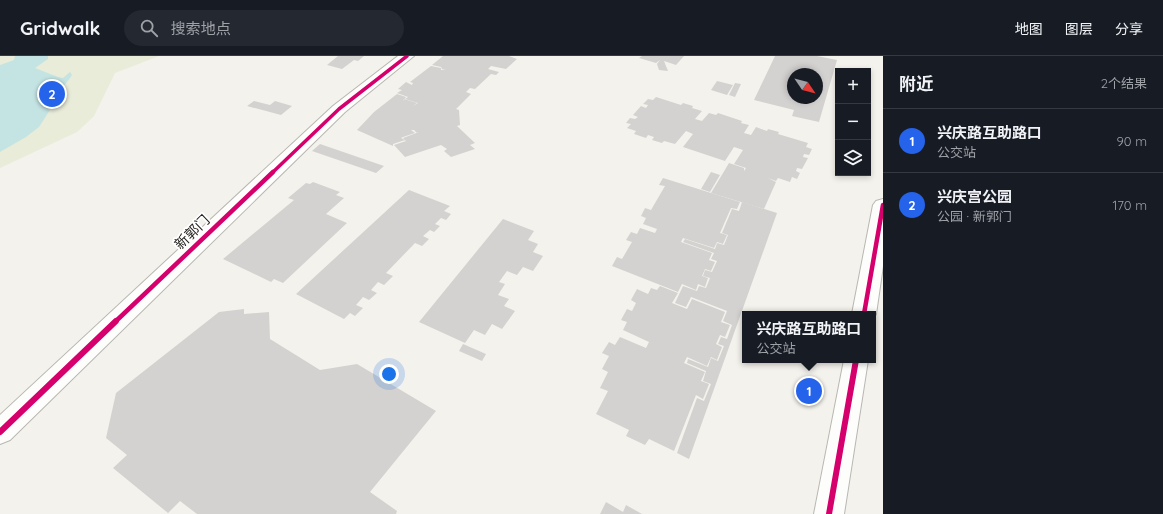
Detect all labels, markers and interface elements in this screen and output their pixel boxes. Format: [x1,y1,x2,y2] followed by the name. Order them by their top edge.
[124,10,404,46] search box
[20,16,100,40] text: Gridwalk
[138,17,160,39] icon: search
[170,19,230,38] text: 搜索地点
[1015,20,1043,38] text: 地图
[1065,20,1093,38] text: 图层
[1115,20,1143,38] text: 分享
[787,68,823,104] north arrow
[835,68,871,176] map controls
[835,68,871,104] button: +
[899,73,933,94] text: 附近
[1101,75,1147,91] text: 2个结果
[39,79,65,109] pin: 2
[835,104,871,140] button: −
[937,123,1042,142] text: 兴庆路互助路口
[909,133,915,149] text: 1
[1117,133,1147,149] text: 90 m
[835,140,871,176] button: layers
[937,144,976,160] text: 公交站
[937,187,1012,206] text: 兴庆宫公园
[908,197,916,213] text: 2
[1112,197,1147,213] text: 170 m
[937,208,1012,224] text: 公园 · 新郭门
[171,211,213,253] street label: 新郭门
[742,311,876,363] popup
[756,319,862,338] text: 兴庆路互助路口
[756,340,796,356] text: 公交站
[379,364,399,384] your location
[796,376,822,406] pin: 1

